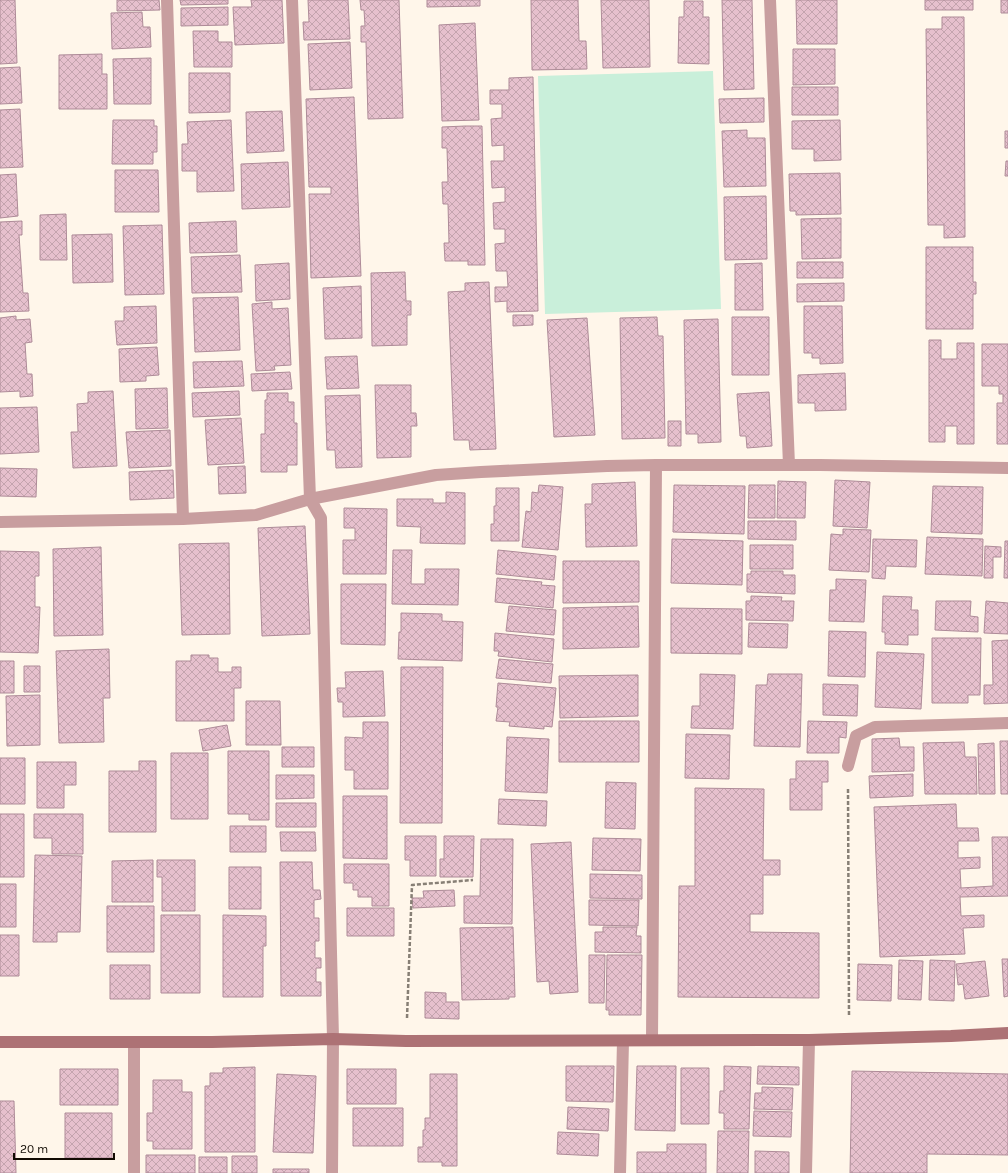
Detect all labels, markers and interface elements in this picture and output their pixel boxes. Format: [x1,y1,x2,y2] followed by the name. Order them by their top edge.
[14,1135,114,1161] scale bar
[20,1142,48,1156] text: 20 m

